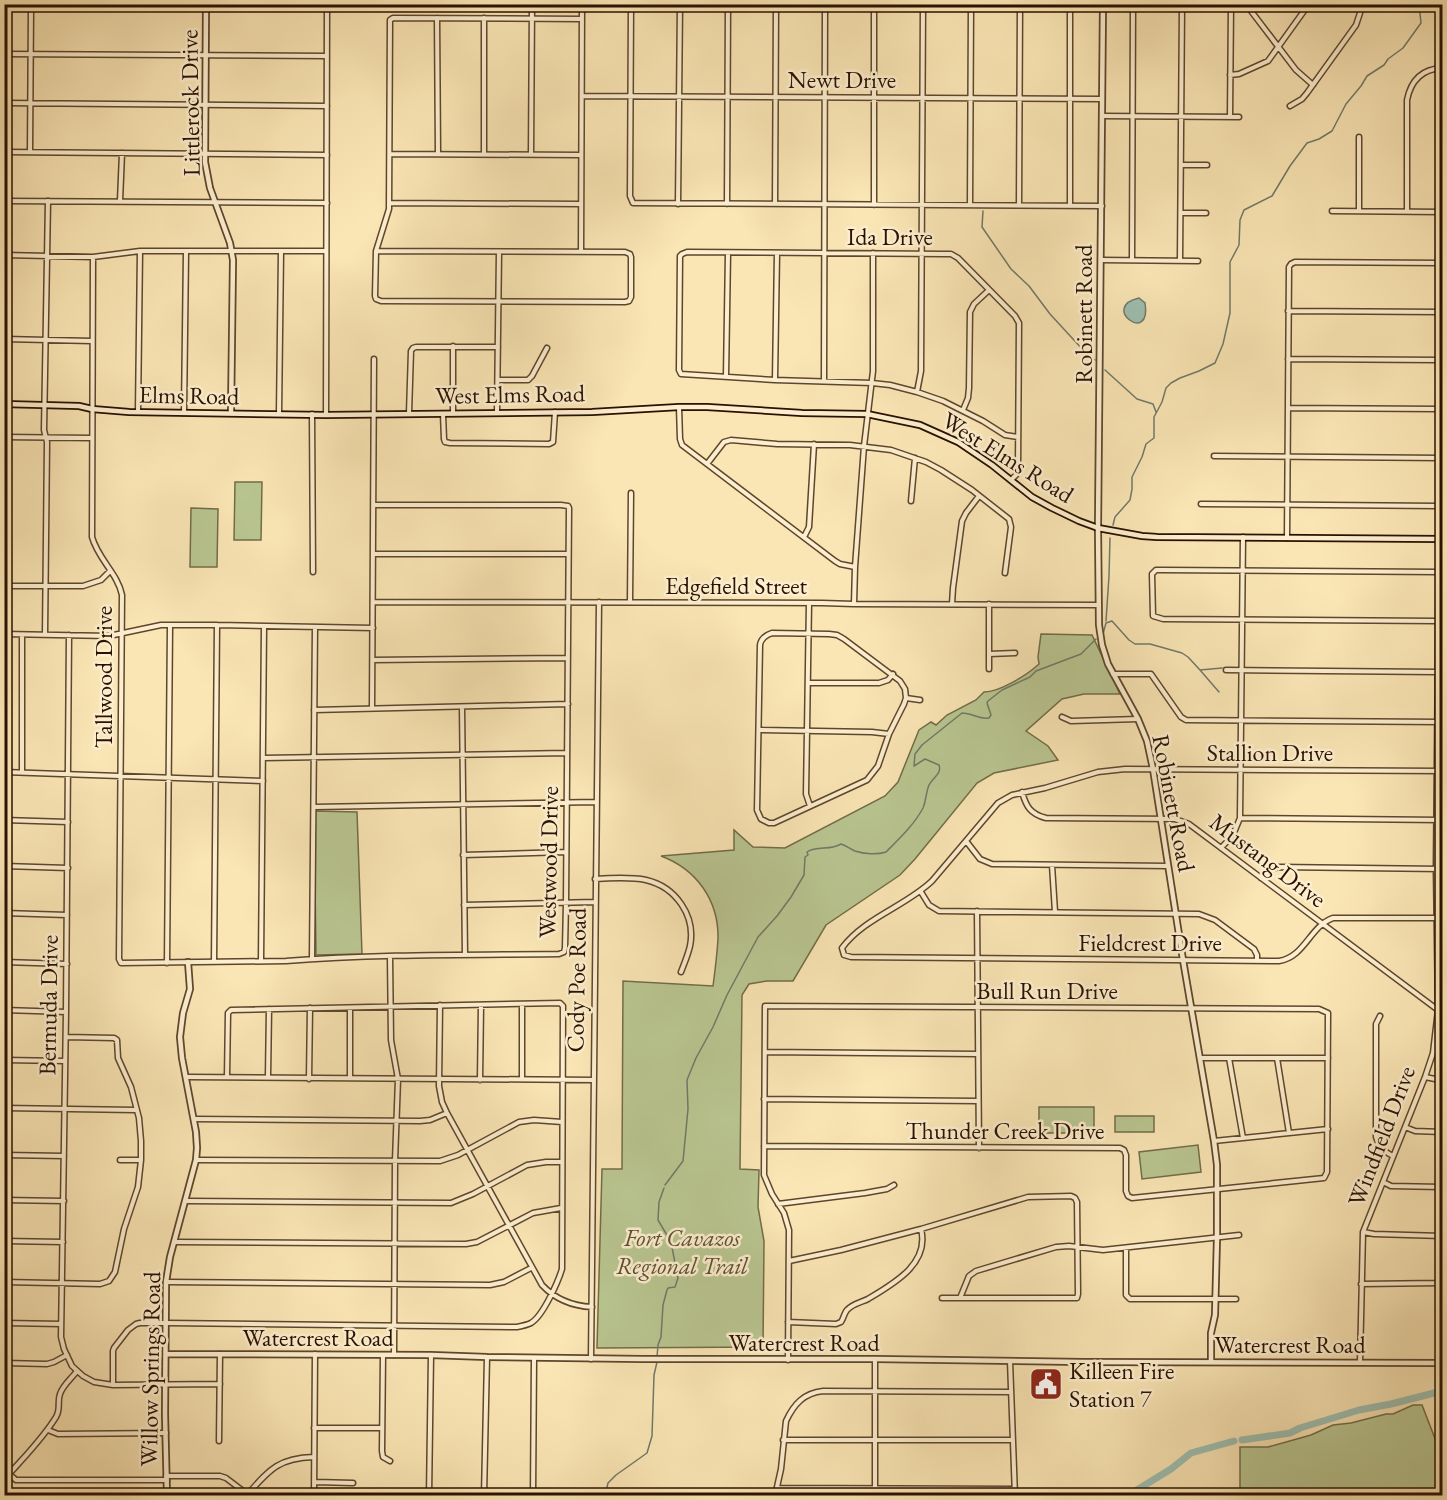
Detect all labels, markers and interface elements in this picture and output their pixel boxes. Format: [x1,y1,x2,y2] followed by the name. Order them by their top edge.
[173,29,207,177] street label: Littlerock Drive
[788,64,896,95] street label: Newt Drive
[847,221,933,252] street label: Ida Drive
[1068,243,1099,384] street label: Robinett Road
[435,377,586,411] street label: West Elms Road
[138,379,240,411] street label: Elms Road
[936,404,1080,510] street label: West Elms Road
[665,570,808,601] street label: Edgefield Street
[88,606,119,748] street label: Tallwood Drive
[1145,732,1203,875] street label: Robinett Road
[1207,737,1333,768] street label: Stallion Drive
[531,786,565,938] street label: Westwood Drive
[1203,806,1333,914] street label: Mustang Drive
[559,907,593,1053] street label: Cody Poe Road
[1078,927,1222,958] street label: Fieldcrest Drive
[31,934,65,1076] street label: Bermuda Drive
[976,975,1118,1006] street label: Bull Run Drive
[1340,1061,1422,1211] street label: Windfield Drive
[906,1115,1104,1146] street label: Thunder Creek Drive
[616,1222,749,1281] park label: Fort Cavazos Regional Trail
[133,1270,167,1467] street label: Willow Springs Road
[242,1322,394,1353] street label: Watercrest Road
[728,1327,880,1358] street label: Watercrest Road
[1214,1329,1366,1360] street label: Watercrest Road
[1069,1355,1174,1414] place label: Killeen Fire Station 7
[1028,1366,1064,1402] public building icon: Killeen Fire Station 7

